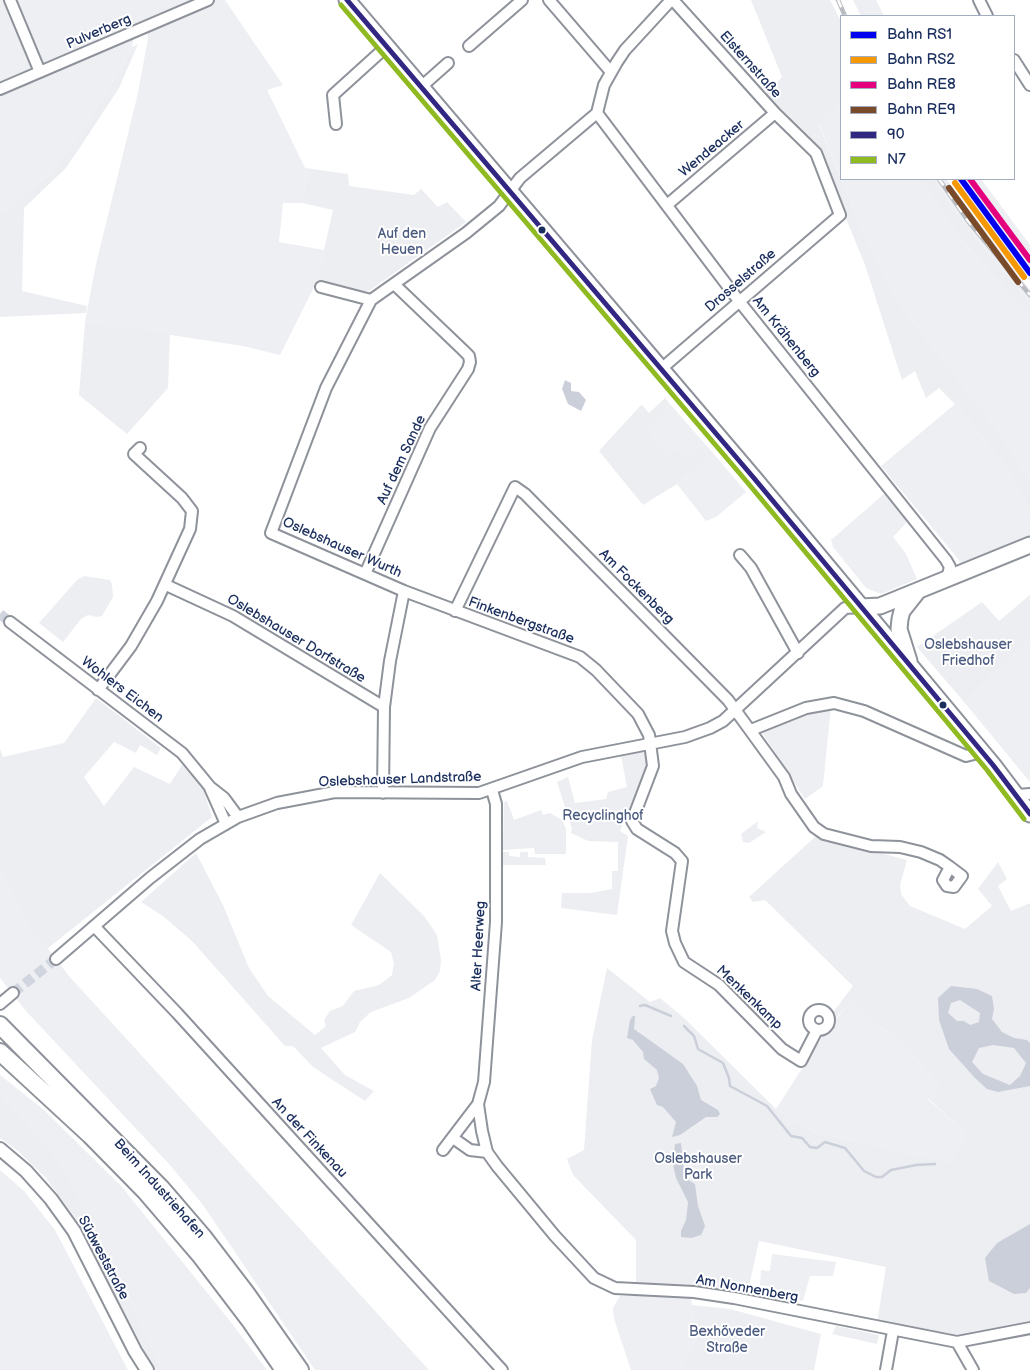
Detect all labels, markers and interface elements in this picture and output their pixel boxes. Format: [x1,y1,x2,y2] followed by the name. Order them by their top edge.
[64,11,134,53] street label: Pulverberg
[840,15,1015,180] legend
[887,25,952,44] text: Bahn RS1
[716,28,784,102] street label: Elsternstraße
[887,50,955,69] text: Bahn RS2
[887,75,956,94] text: Bahn RE8
[887,100,956,119] text: Bahn RE9
[676,117,748,181] street label: Wendeacker
[887,125,905,144] text: 90
[887,150,906,169] text: N7
[537,225,547,235] unlabelled marker
[378,226,426,258] park label: Auf den Heuen
[702,246,780,316] street label: Drosselstraße
[748,293,824,381] street label: Am Krähenberg
[374,413,430,507] street label: Auf dem Sande
[280,514,404,582] street label: Oslebshauser Wurth
[595,546,677,628] street label: Am Fockenberg
[224,591,368,687] street label: Oslebshauser Dorfstraße
[466,594,576,648] street label: Finkenbergstraße
[924,637,1012,670] park label: Oslebshauser Friedhof
[78,654,166,726] street label: Wohlers Eichen
[938,700,948,710] unlabelled marker
[318,769,482,791] street label: Oslebshauser Landstraße
[562,808,644,824] park label: Recyclinghof
[468,900,490,992] street label: Alter Heerweg
[712,962,786,1034] street label: Menkenkamp
[268,1094,350,1182] street label: An der Finkenau
[110,1136,208,1242] street label: Beim Industriehafen
[654,1151,742,1184] park label: Oslebshauser Park
[74,1213,132,1303] street label: Südweststraße
[695,1272,799,1306] street label: Am Nonnenberg
[689,1324,765,1356] park label: Bexhöveder Straße

